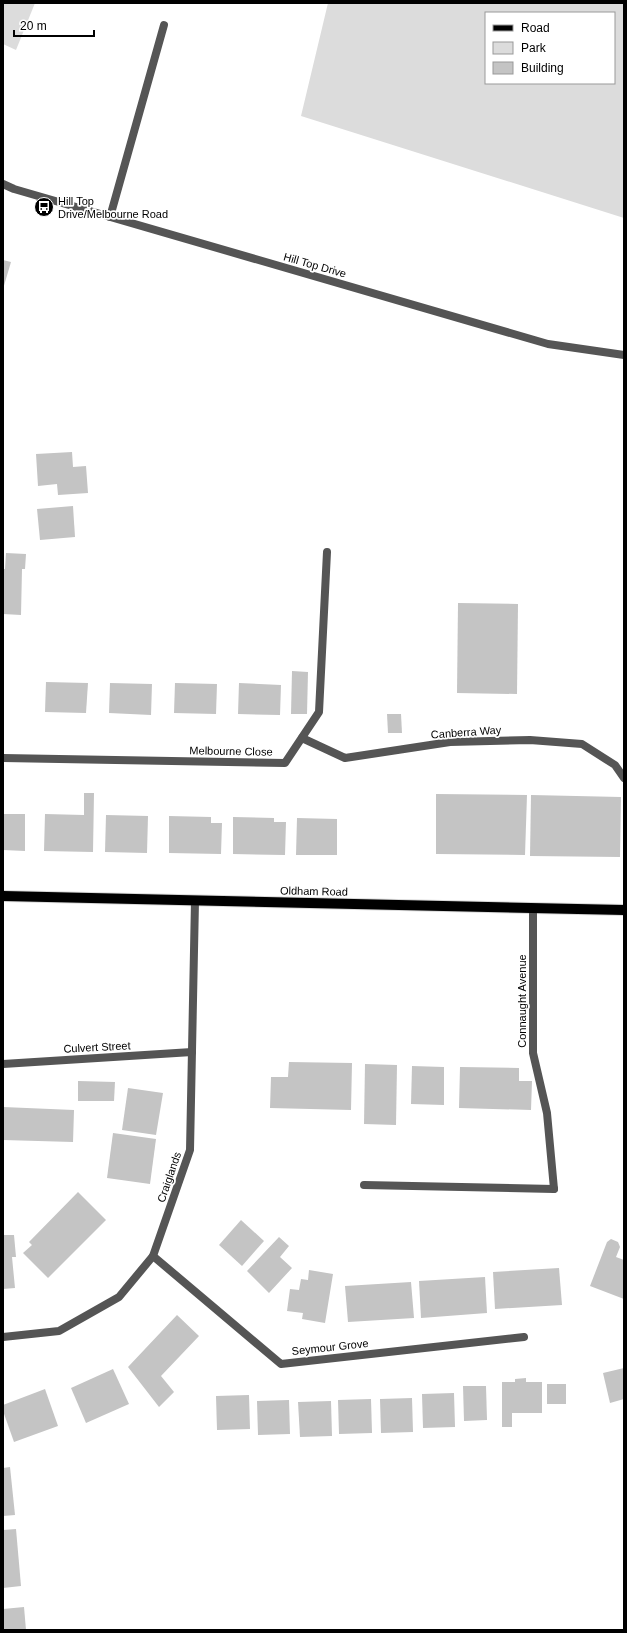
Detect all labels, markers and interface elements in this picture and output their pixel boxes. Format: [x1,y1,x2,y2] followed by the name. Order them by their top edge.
[14,12,94,38] scale bar
[485,12,615,84] legend
[20,19,47,33] text: 20 m
[521,21,550,35] text: Road
[521,41,547,55] text: Park
[521,61,564,75] text: Building
[58,195,168,220] place label: Hill Top Drive/Melbourne Road
[33,196,55,218] bus stop icon: Hill Top Drive/Melbourne Road
[282,250,348,280] street label: Hill Top Drive
[430,724,502,740] street label: Canberra Way
[189,744,273,758] street label: Melbourne Close
[280,884,348,898] street label: Oldham Road
[516,954,528,1048] street label: Connaught Avenue
[63,1039,131,1055] street label: Culvert Street
[155,1150,183,1204] street label: Craiglands
[291,1337,369,1357] street label: Seymour Grove

